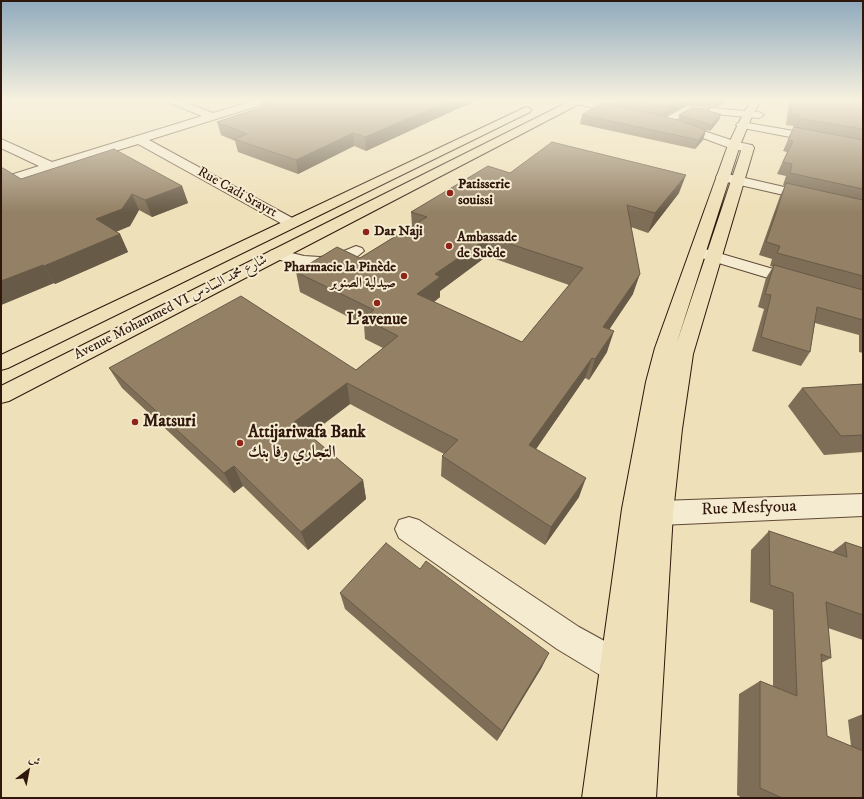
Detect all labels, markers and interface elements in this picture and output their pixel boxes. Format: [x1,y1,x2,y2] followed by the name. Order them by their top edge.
[194,164,280,222] street label: Rue Cadi Srayrt
[458,177,510,210] place label: Patisserie souissi
[445,188,455,198] marker: Patisserie souissi
[374,224,423,240] place label: Dar Naji
[361,227,371,237] marker: Dar Naji
[457,230,517,262] place label: Ambassade de Suède
[444,241,454,251] marker: Ambassade de Suède
[72,252,270,364] street label: Avenue Mohammed VI شارع محمد السادس
[284,260,396,292] place label: Pharmacie la Pinède صيدلية الصنوبر
[399,271,409,281] marker: Pharmacie la Pinède صيدلية الصنوبر
[372,298,382,308] marker: L'avenue
[347,310,407,330] place label: L'avenue
[143,412,196,432] place label: Matsuri
[130,417,140,427] marker: Matsuri
[248,423,366,463] place label: Attijariwafa Bank التجاري وفا بنك
[235,438,245,448] marker: Attijariwafa Bank التجاري وفا بنك
[701,497,797,521] street label: Rue Mesfyoua
[8,751,48,791] north arrow
[26,752,43,770] text: ش

